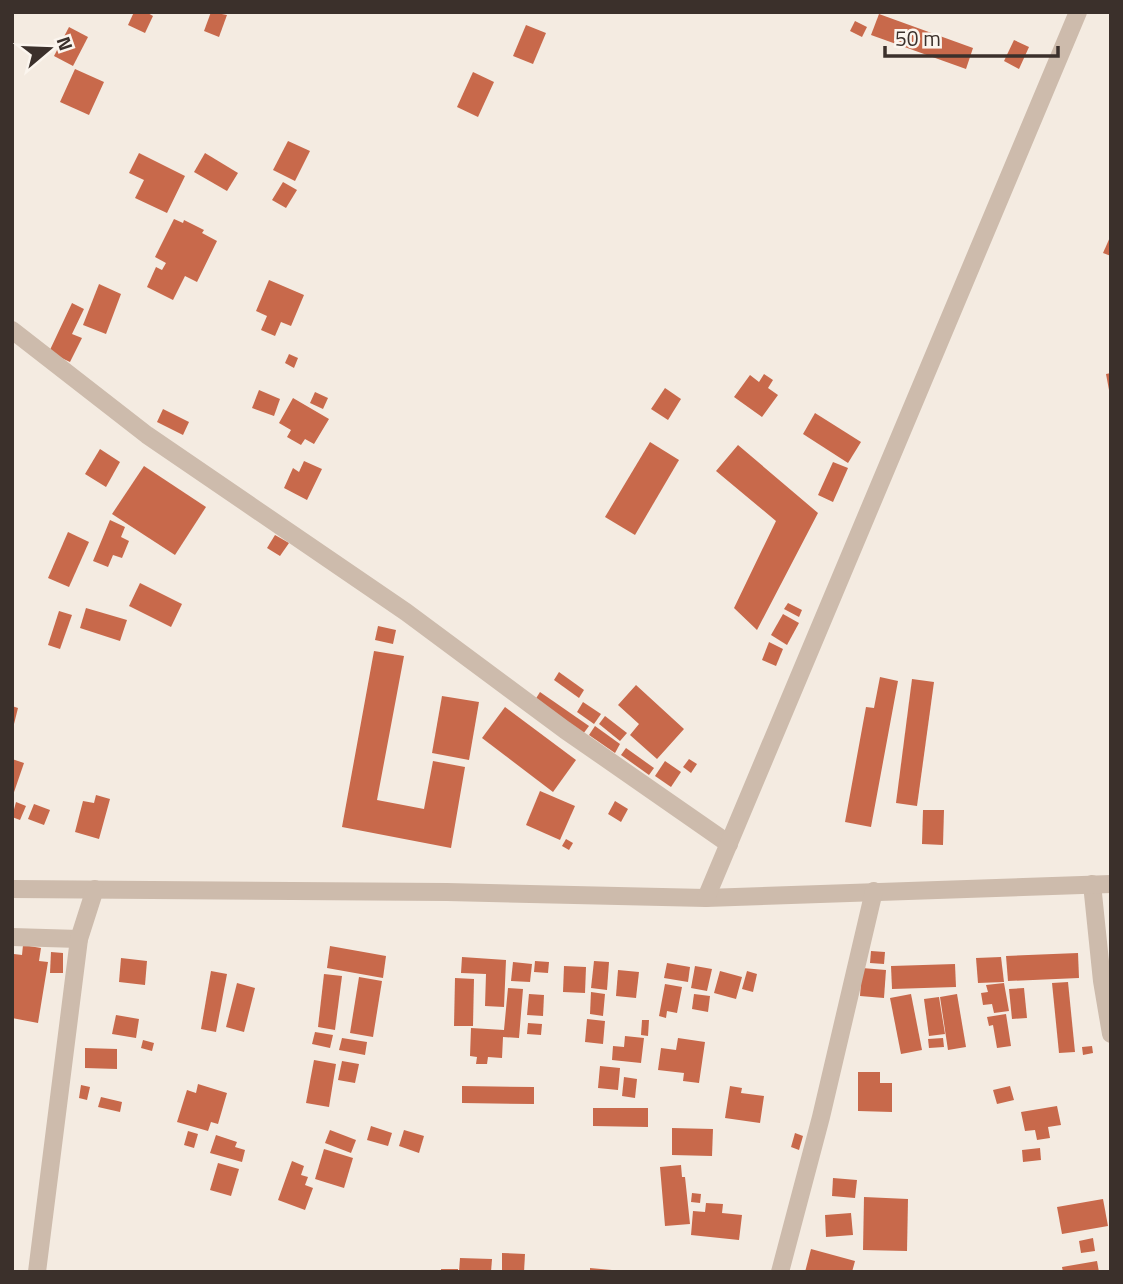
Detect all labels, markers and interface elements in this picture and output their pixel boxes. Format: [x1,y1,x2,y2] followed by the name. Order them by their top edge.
[14,14,84,84] north arrow
[885,14,1058,58] scale bar
[895,22,941,54] text: 50 m
[50,32,81,54] text: N

